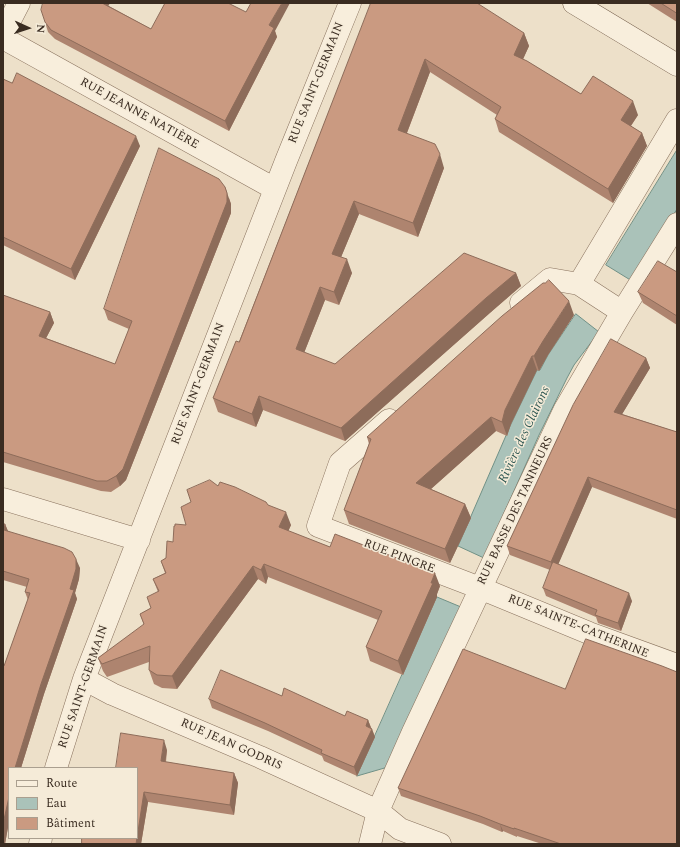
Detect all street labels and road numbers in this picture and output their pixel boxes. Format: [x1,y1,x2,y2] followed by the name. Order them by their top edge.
[286,20,348,146] street label: RUE SAINT-GERMAIN
[77,75,201,153] street label: RUE JEANNE NATIÈRE
[169,321,229,447] street label: RUE SAINT-GERMAIN
[475,434,557,588] street label: RUE BASSE DES TANNEURS
[361,537,437,577] street label: RUE PINGRE
[505,592,651,662] street label: RUE SAINTE-CATHERINE
[56,623,112,751] street label: RUE SAINT-GERMAIN
[178,716,284,774] street label: RUE JEAN GODRIS

